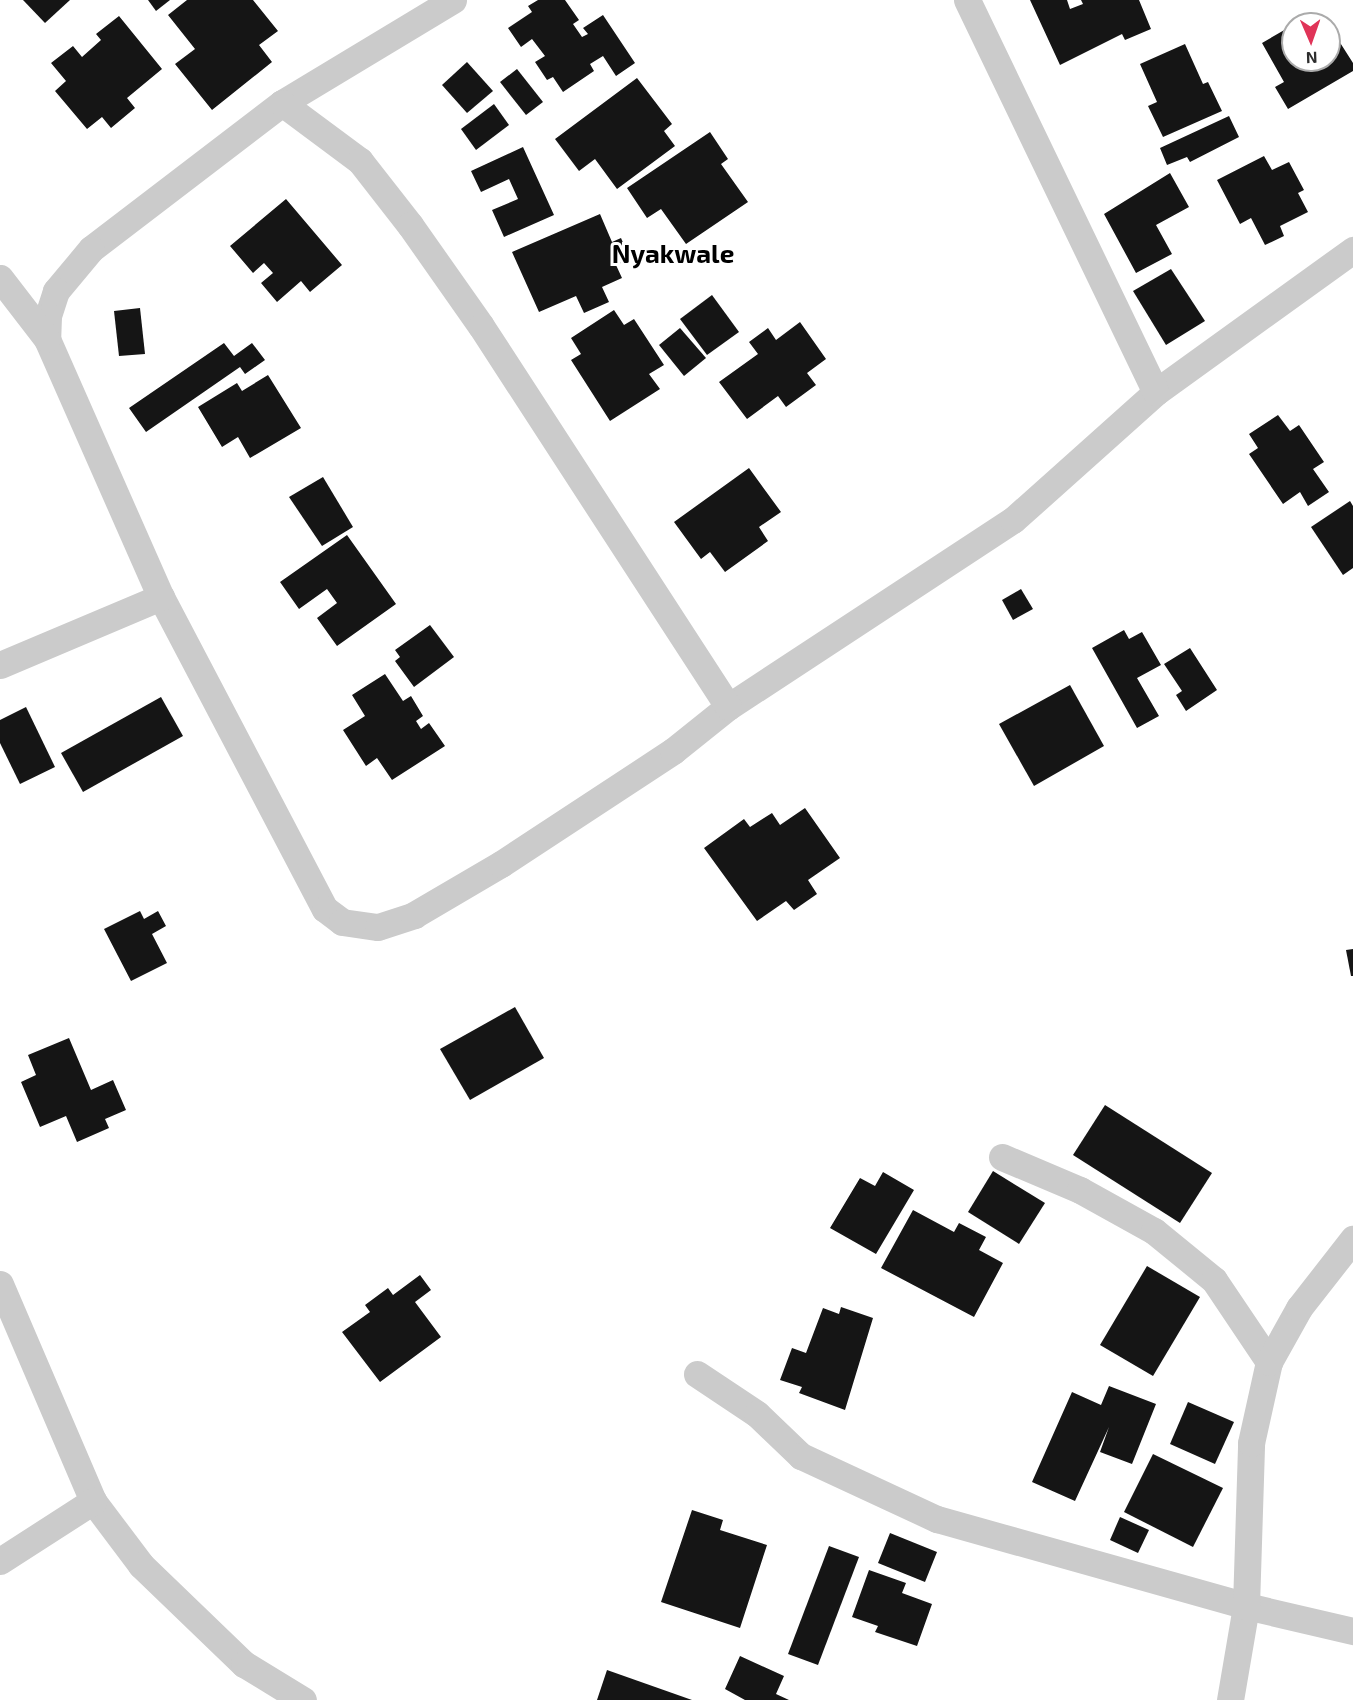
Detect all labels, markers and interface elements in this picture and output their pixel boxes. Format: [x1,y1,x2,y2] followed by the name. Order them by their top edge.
[1281,12,1341,72] north arrow
[1305,49,1318,68] text: N
[612,237,734,269] district label: Nyakwale

